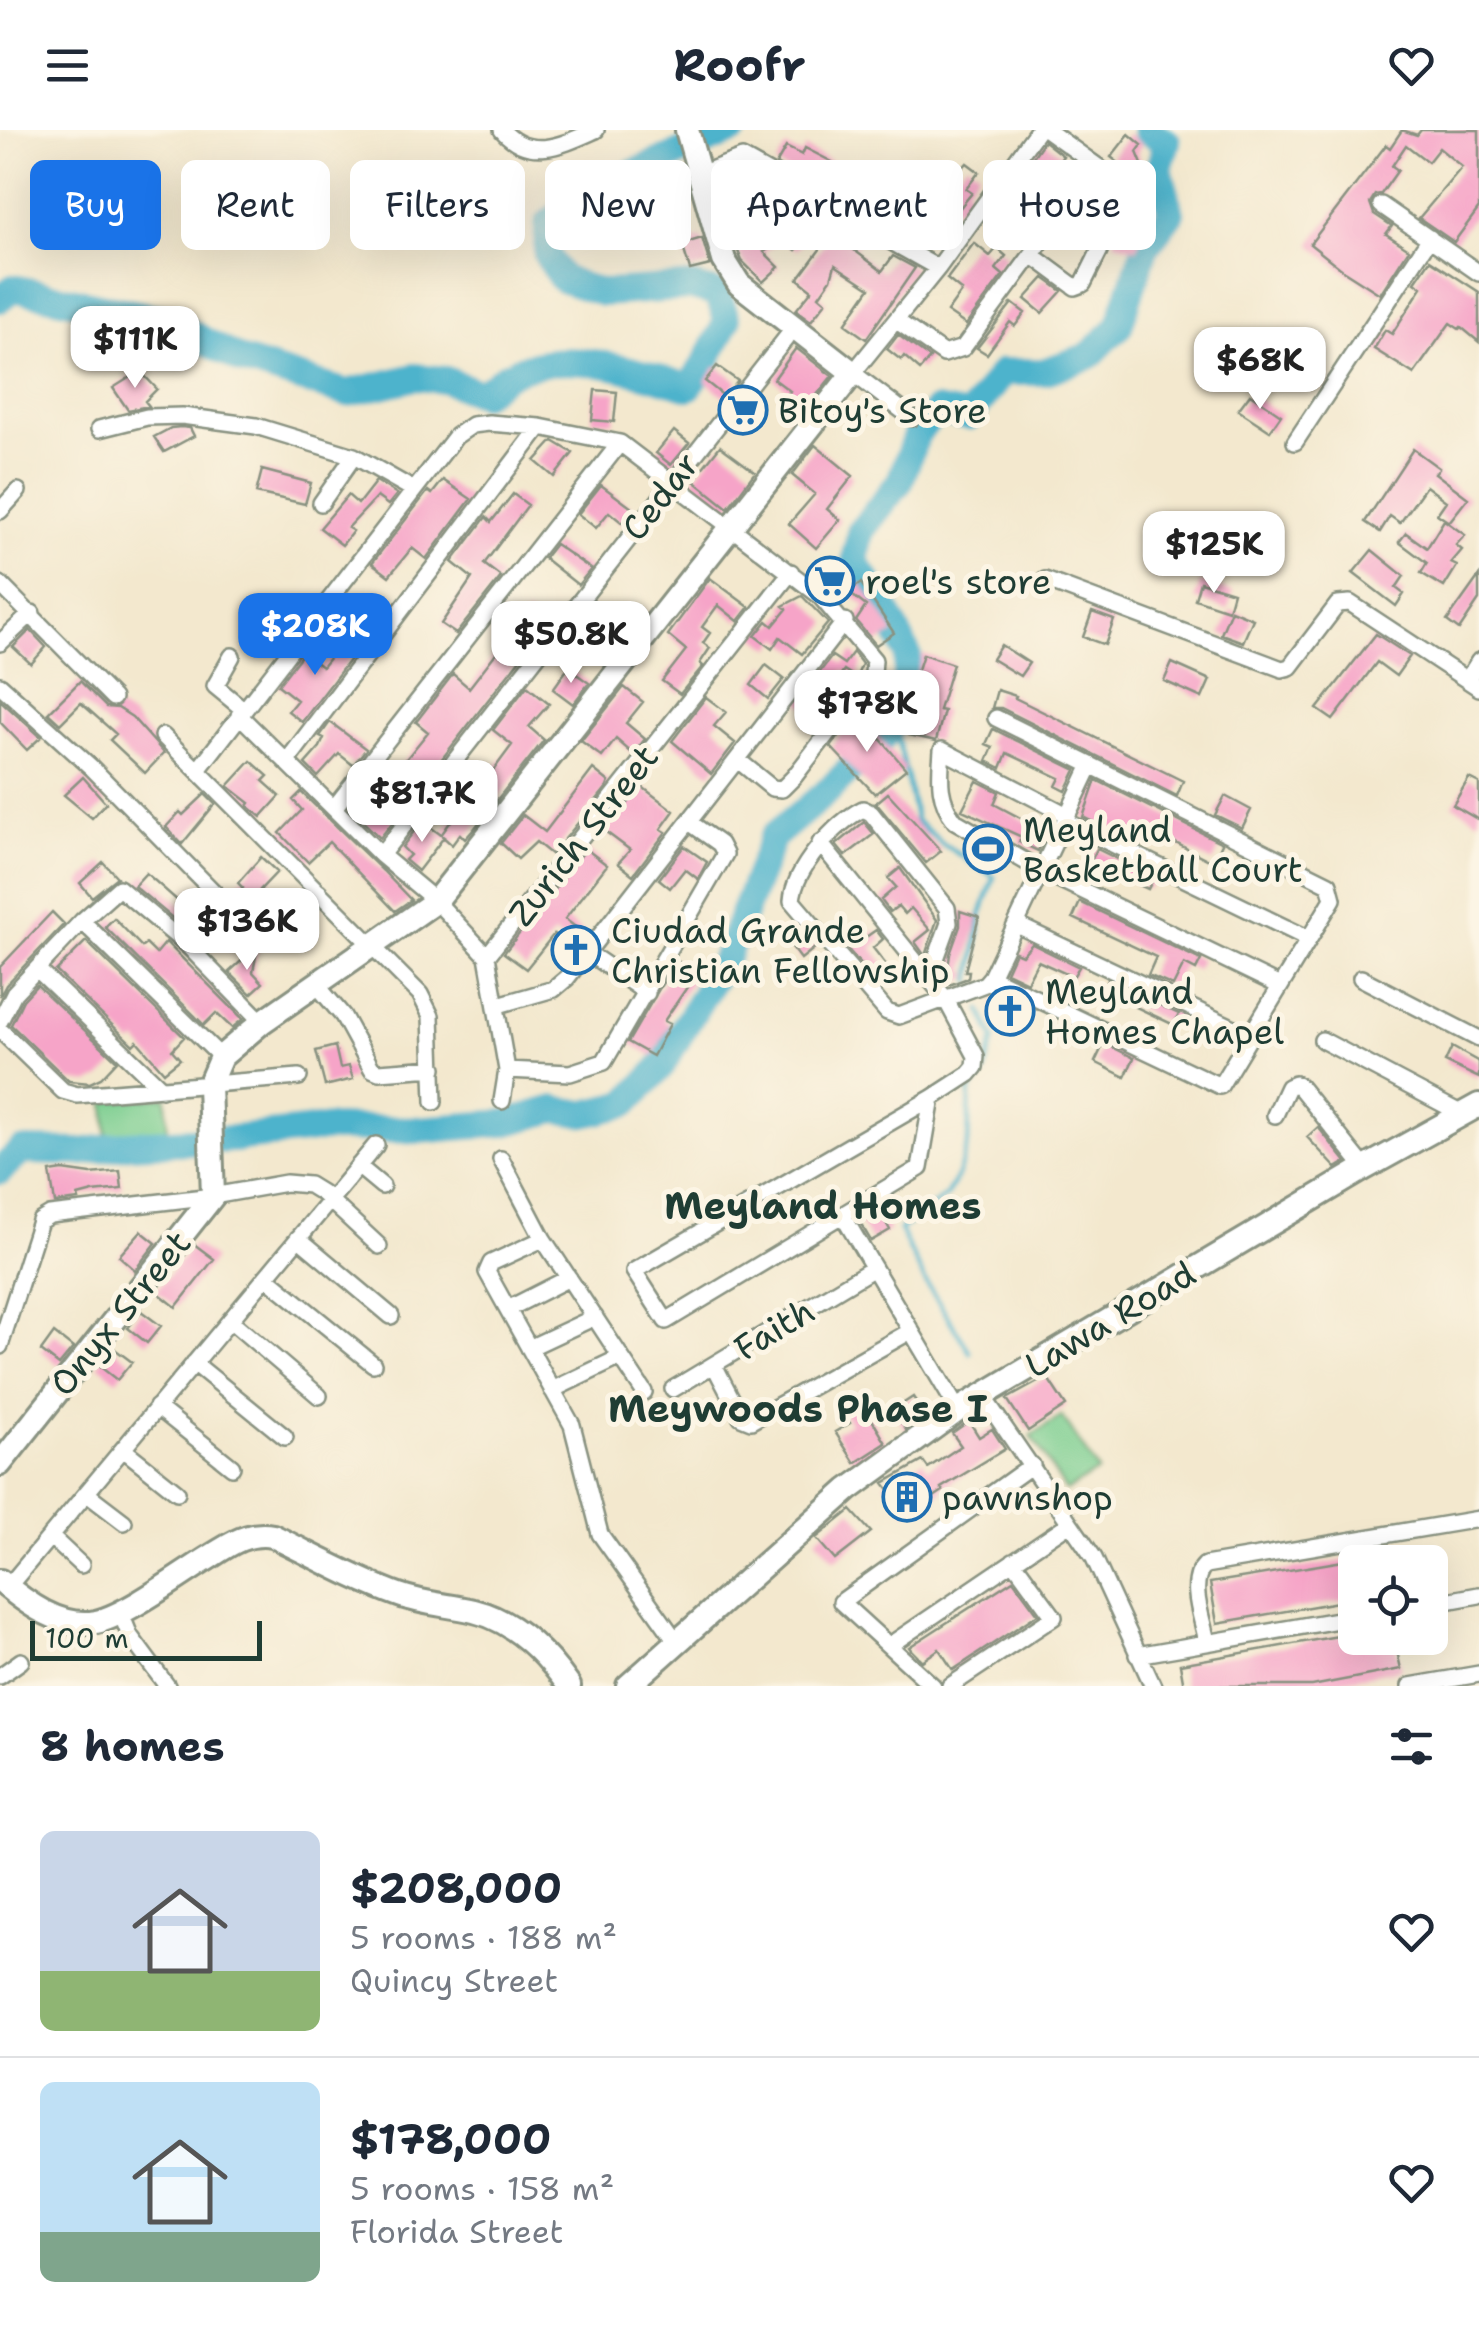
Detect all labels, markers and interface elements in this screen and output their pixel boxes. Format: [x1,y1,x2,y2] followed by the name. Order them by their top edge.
[673,35,806,95] text: Roofr
[40,38,95,93] icon: menu
[1384,38,1439,93] icon: heart
[30,160,161,250] chip: Buy
[181,160,330,250] chip: Rent
[350,160,525,250] chip: Filters
[545,160,691,250] chip: New
[711,160,963,250] chip: Apartment
[983,160,1156,250] chip: House
[65,306,205,391] pin: $111K
[93,317,177,360] text: $111K
[1201,327,1319,412] pin: $68K
[1216,338,1304,381] text: $68K
[717,384,769,436] supermarket icon: Bitoy's Store
[778,387,987,434] place label: Bitoy's Store
[611,442,709,550] street label: Cedar
[1144,511,1284,596] pin: $125K
[1165,522,1263,565] text: $125K
[804,555,856,607] supermarket icon: roel's store
[865,558,1051,605] place label: roel's store
[245,593,385,678] pin: $208K
[490,601,652,686] pin: $50.8K
[260,604,370,647] text: $208K
[513,612,629,655] text: $50.8K
[797,670,937,755] pin: $178K
[816,681,918,724] text: $178K
[497,735,669,935] street label: Zurich Street
[341,760,503,845] pin: $81.7K
[369,771,475,814] text: $81.7K
[1023,806,1303,893] place label: Meyland Basketball Court
[962,823,1014,875] sports icon: Meyland Basketball Court
[177,888,317,973] pin: $136K
[196,899,298,942] text: $136K
[611,907,950,994] place label: Ciudad Grande Christian Fellowship
[550,924,602,976] church icon: Ciudad Grande Christian Fellowship
[1045,968,1284,1055] place label: Meyland Homes Chapel
[984,985,1036,1037] church icon: Meyland Homes Chapel
[664,1180,982,1231] district label: Meyland Homes
[39,1221,201,1405] street label: Onyx Street
[1016,1250,1204,1388] street label: Lawa Road
[725,1287,823,1371] street label: Faith
[608,1383,988,1434] district label: Meywoods Phase I
[881,1471,933,1523] building icon: pawnshop
[942,1474,1113,1521] place label: pawnshop
[1338,1545,1448,1655] map controls
[1338,1545,1448,1655] button: locate
[30,1616,262,1660] scale bar
[45,1619,129,1657] text: 100 m
[40,1718,225,1774] text: 8 homes
[1384,1719,1439,1774] icon: filters
[350,1860,562,1916] text: $208,000
[120,1871,240,1991] icon: home
[1384,1904,1439,1959] icon: heart
[350,1916,617,1959] text: 5 rooms · 188 m²
[350,1959,558,2002] text: Quincy Street
[350,2111,551,2167] text: $178,000
[120,2122,240,2242] icon: home
[1384,2155,1439,2210] icon: heart
[350,2167,614,2210] text: 5 rooms · 158 m²
[350,2210,563,2253] text: Florida Street

